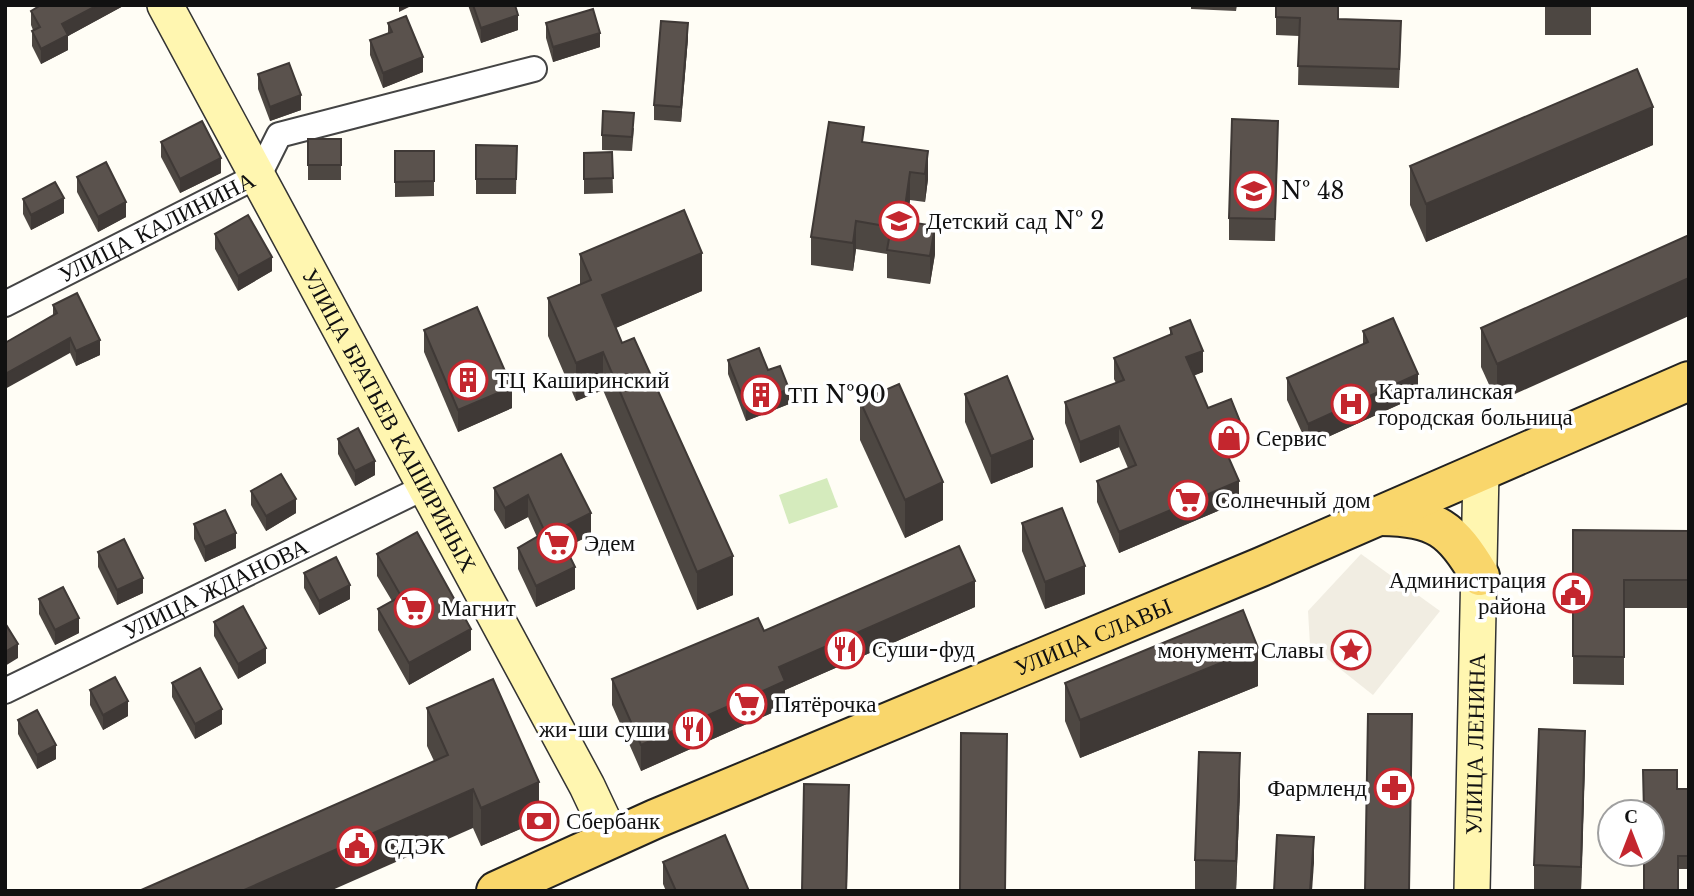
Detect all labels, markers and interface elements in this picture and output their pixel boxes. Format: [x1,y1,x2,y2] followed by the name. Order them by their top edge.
[54,165,260,289] street label: УЛИЦА КАЛИНИНА
[1233,170,1275,212] school or university icon: № 48
[1281,177,1345,205] place label: № 48
[878,200,920,242] school or university icon: Детский сад № 2
[926,207,1104,235] place label: Детский сад № 2
[296,263,483,577] street label: УЛИЦА БРАТЬЕВ КАШИРИНЫХ
[447,359,489,401] building icon: ТЦ Каширинский
[495,366,670,394] place label: ТЦ Каширинский
[740,374,782,416] building icon: ТП №90
[1378,377,1573,431] place label: Карталинская городская больница
[788,381,886,409] place label: ТП №90
[1330,383,1372,425] hospital icon: Карталинская городская больница
[1208,417,1250,459] shop icon: Сервис
[1256,424,1327,452] place label: Сервис
[1167,479,1209,521] supermarket icon: Солнечный дом
[1215,486,1371,514] place label: Солнечный дом
[536,522,578,564] supermarket icon: Эдем
[584,529,636,557] place label: Эдем
[118,532,313,646] street label: УЛИЦА ЖДАНОВА
[1389,566,1546,620] place label: Администрация района
[1552,572,1594,614] public building icon: Администрация района
[393,587,435,629] supermarket icon: Магнит
[1010,592,1176,682] street label: УЛИЦА СЛАВЫ
[441,594,516,622] place label: Магнит
[824,628,866,670] restaurant icon: Суши-фуд
[1330,629,1372,671] place icon: монумент Славы
[872,635,975,663] place label: Суши-фуд
[1157,636,1324,664] place label: монумент Славы
[1459,652,1491,835] street label: УЛИЦА ЛЕНИНА
[726,683,768,725] supermarket icon: Пятёрочка
[774,690,876,718] place label: Пятёрочка
[672,708,714,750] restaurant icon: жи-ши суши
[538,715,666,743] place label: жи-ши суши
[1373,767,1415,809] pharmacy icon: Фармленд
[1267,774,1367,802] place label: Фармленд
[1596,798,1666,868] north arrow
[518,800,560,842] bank icon: Сбербанк
[1624,805,1638,828] text: С
[566,807,661,835] place label: Сбербанк
[336,825,378,867] public building icon: СДЭК
[384,832,446,860] place label: СДЭК

